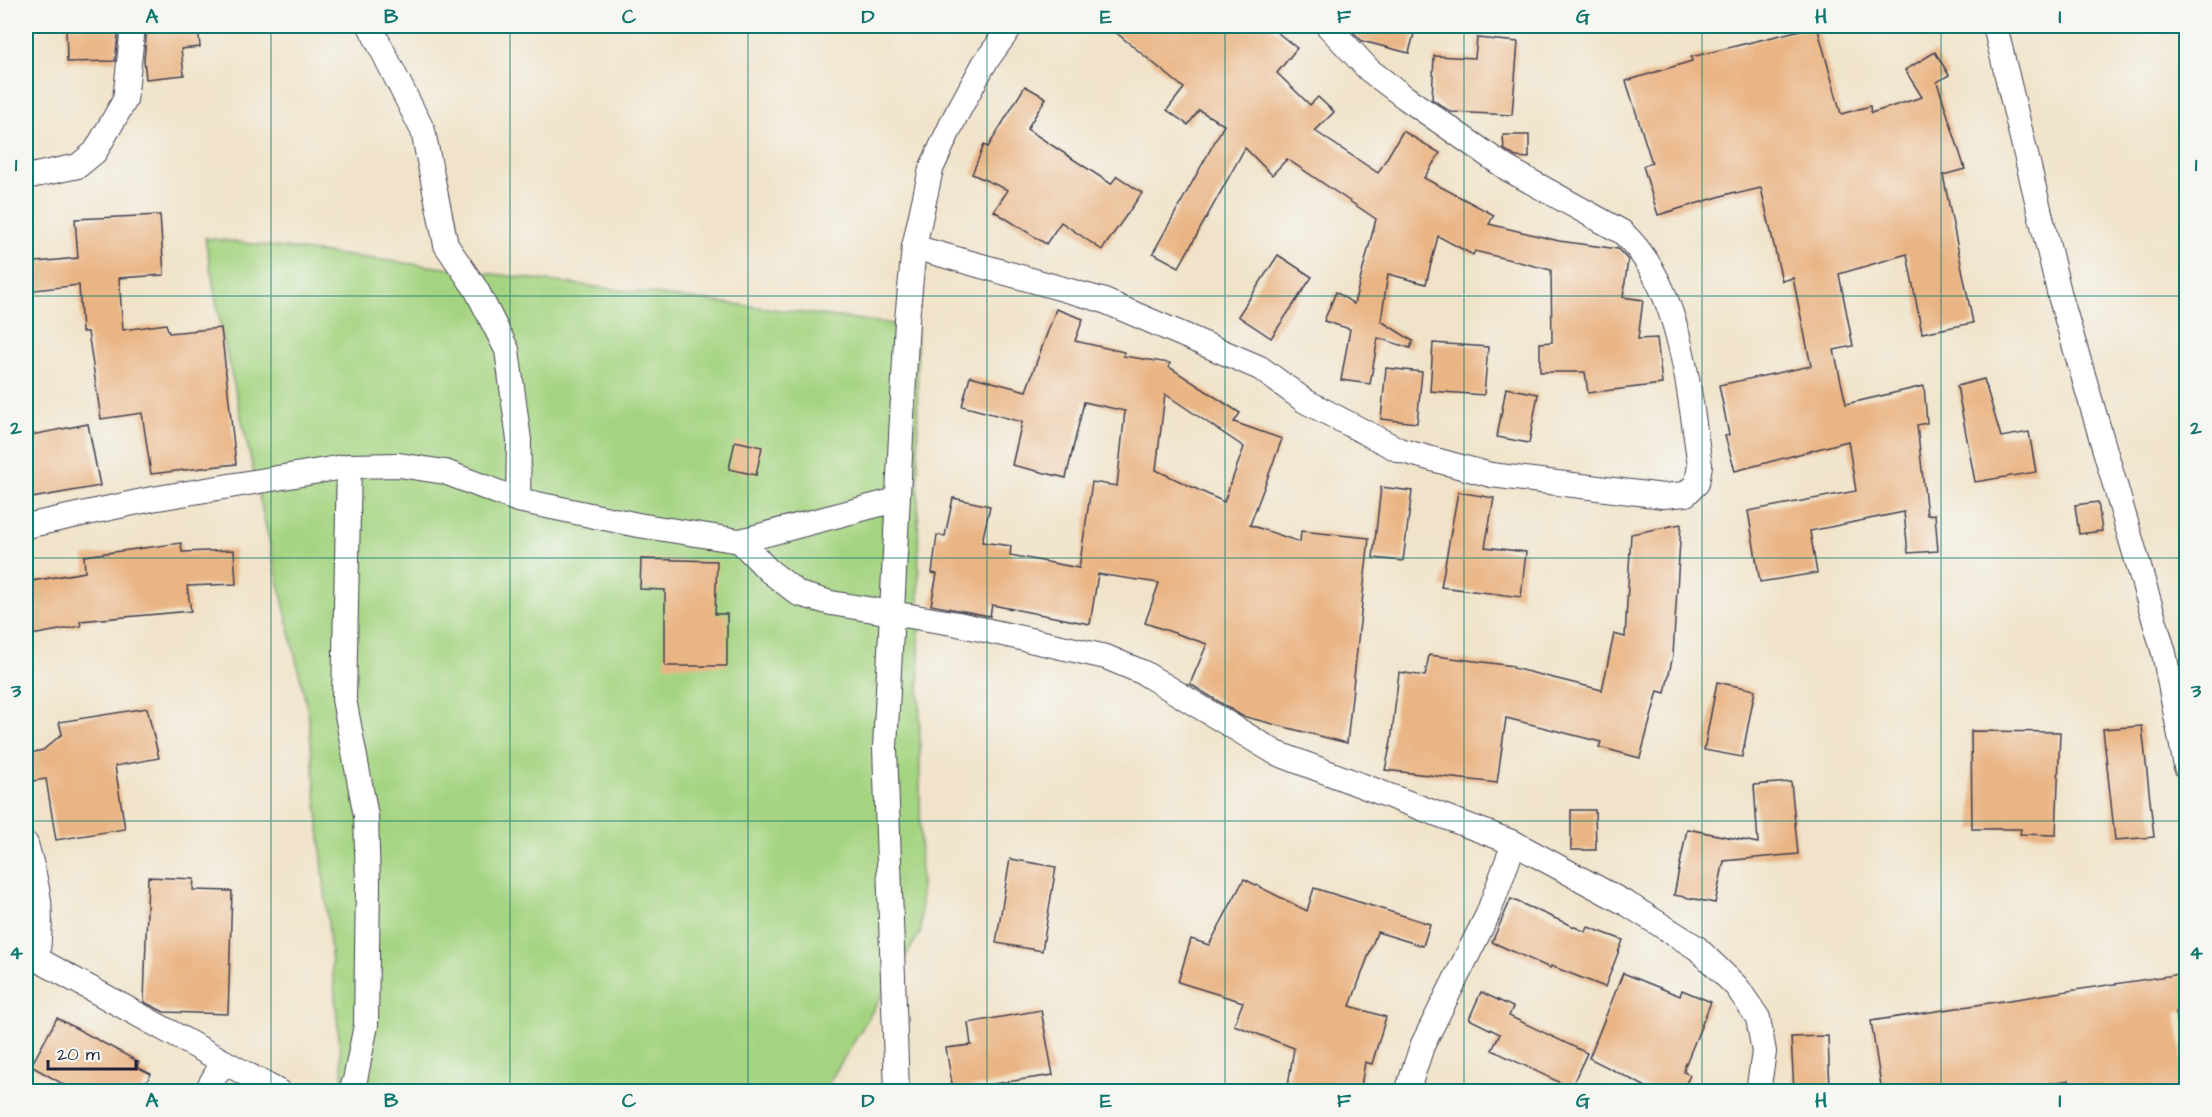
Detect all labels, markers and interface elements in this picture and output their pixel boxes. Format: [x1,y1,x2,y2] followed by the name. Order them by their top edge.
[146,3,159,31] text: A
[384,3,399,31] text: B
[622,3,637,31] text: C
[862,3,875,31] text: D
[1100,3,1112,31] text: E
[1337,3,1352,31] text: F
[1576,3,1590,31] text: G
[1815,3,1827,31] text: H
[2058,3,2062,31] text: I
[15,151,18,179] text: 1
[2195,151,2198,179] text: 1
[9,414,22,442] text: 2
[2189,414,2202,442] text: 2
[10,677,22,705] text: 3
[2190,677,2202,705] text: 3
[9,939,23,967] text: 4
[2189,939,2203,967] text: 4
[48,1033,136,1071] scale bar
[57,1042,100,1067] text: 20 m
[146,1087,159,1115] text: A
[384,1087,399,1115] text: B
[622,1087,637,1115] text: C
[862,1087,875,1115] text: D
[1100,1087,1112,1115] text: E
[1337,1087,1352,1115] text: F
[1576,1087,1590,1115] text: G
[1815,1087,1827,1115] text: H
[2058,1087,2062,1115] text: I

